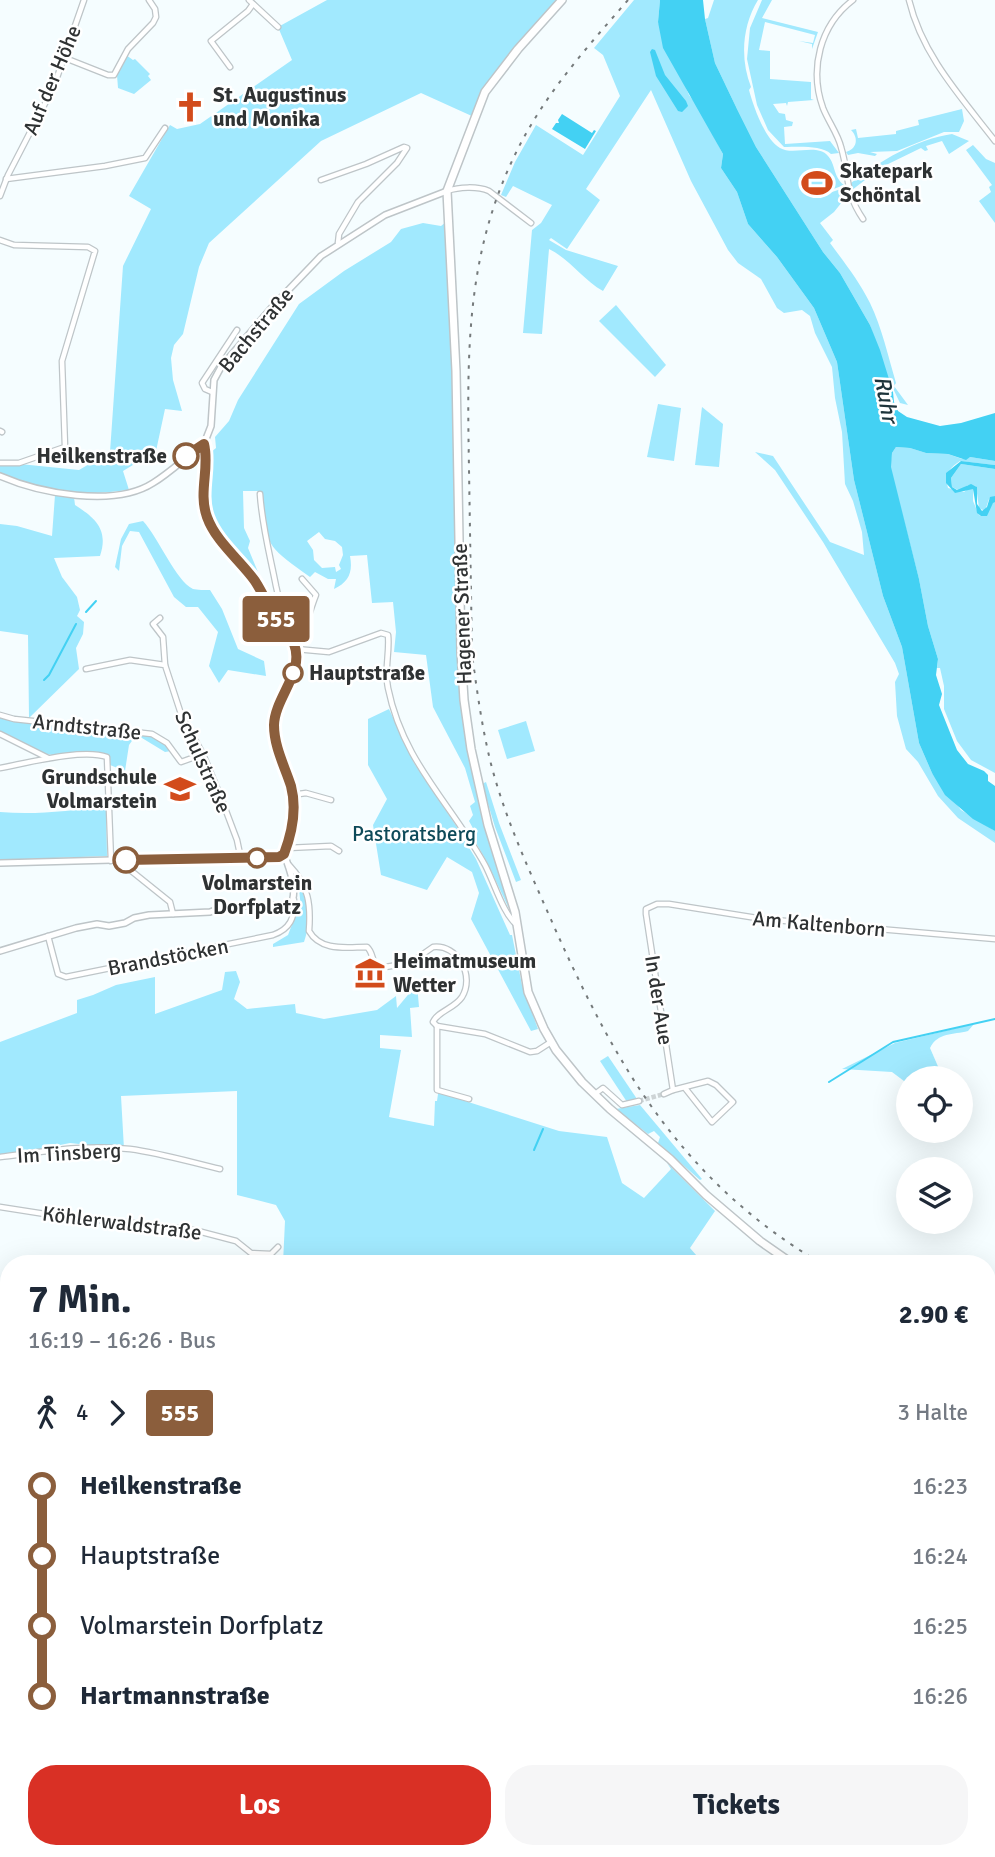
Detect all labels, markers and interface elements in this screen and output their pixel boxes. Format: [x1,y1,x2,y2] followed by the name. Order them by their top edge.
[17,21,87,139] street label: Auf der Höhe
[213,82,346,132] place label: St. Augustinus und Monika
[173,90,207,124] church icon: St. Augustinus und Monika
[840,158,933,208] place label: Skatepark Schöntal
[800,166,834,200] sports icon: Skatepark Schöntal
[213,282,299,378] street label: Bachstraße
[867,373,905,428] water label: Ruhr
[36,443,167,469] place label: Heilkenstraße
[173,443,199,469] marker: Heilkenstraße
[447,543,477,685] street label: Hagener Straße
[236,596,316,642] line badge: 555
[257,604,295,634] text: 555
[309,660,425,686] place label: Hauptstraße
[283,663,303,683] marker: Hauptstraße
[169,707,237,817] street label: Schulstraße
[31,708,143,746] street label: Arndtstraße
[42,764,157,814] place label: Grundschule Volmarstein
[163,772,197,806] school or university icon: Grundschule Volmarstein
[352,821,476,847] park label: Pastoratsberg
[113,847,139,873] unlabelled marker
[247,848,267,868] marker: Volmarstein Dorfplatz
[202,870,312,920] place label: Volmarstein Dorfplatz
[751,905,887,943] street label: Am Kaltenborn
[105,933,231,981] street label: Brandstöcken
[393,948,536,998] place label: Heimatmuseum Wetter
[639,953,679,1047] street label: In der Aue
[353,956,387,990] museum icon: Heimatmuseum Wetter
[896,1066,973,1234] map controls
[896,1066,973,1143] button: locate
[16,1137,122,1169] street label: Im Tinsberg
[896,1157,973,1234] button: layers
[41,1200,203,1246] street label: Köhlerwaldstraße
[28,1276,132,1323] text: 7 Min.
[899,1299,968,1331] text: 2.90 €
[28,1326,216,1355] text: 16:19 – 16:26 · Bus
[28,1394,66,1432] icon: walk
[98,1394,136,1432] icon: forward
[76,1398,88,1427] text: 4
[160,1398,199,1428] text: 555
[898,1398,968,1427] text: 3 Halte
[80,1470,242,1502] text: Heilkenstraße
[912,1472,968,1501] text: 16:23
[80,1540,220,1572] text: Hauptstraße
[912,1542,968,1571] text: 16:24
[80,1610,323,1642] text: Volmarstein Dorfplatz
[912,1612,968,1641] text: 16:25
[80,1680,270,1712] text: Hartmannstraße
[912,1682,968,1711] text: 16:26
[28,1765,491,1845] button: Los
[505,1765,968,1845] button: Tickets

